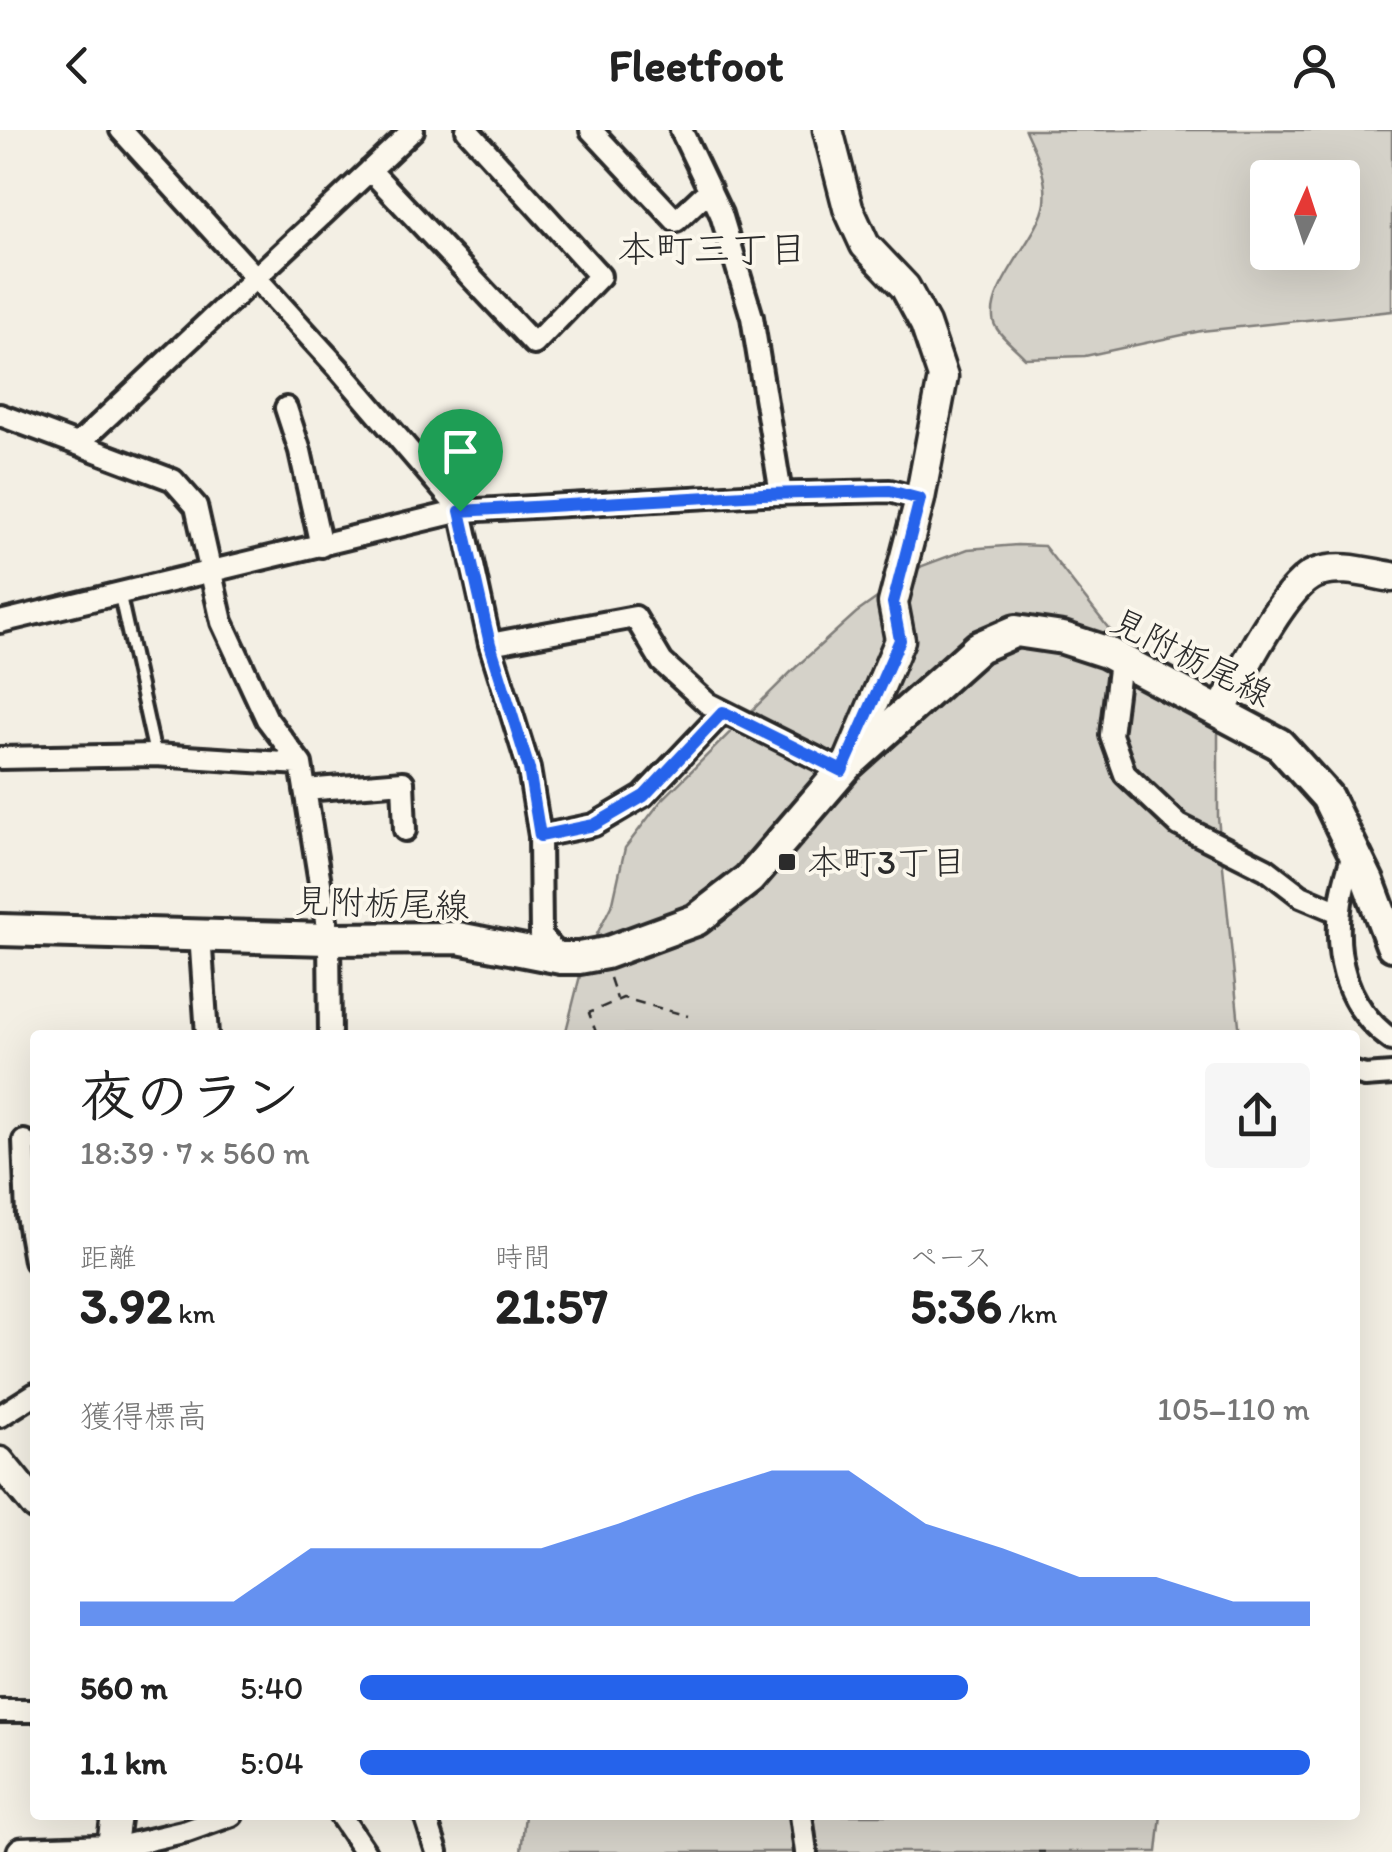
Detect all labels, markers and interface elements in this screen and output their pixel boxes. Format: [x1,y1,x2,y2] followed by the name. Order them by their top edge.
[50,38,105,93] icon: back
[608,38,784,92] text: Fleetfoot
[1287,38,1342,93] icon: person
[1250,160,1360,270] north arrow
[1250,160,1360,270] map controls
[617,226,807,272] district label: 本町三丁目
[418,409,503,512] pin
[433,424,488,479] icon: arrive
[1104,599,1280,715] street label: 見附栃尾線
[807,841,966,883] place label: 本町3丁目
[776,851,798,873] marker: 本町3丁目
[294,879,470,927] street label: 見附栃尾線
[80,1063,300,1129] text: 夜のラン
[1205,1063,1310,1168] button: share
[80,1134,310,1172] text: 18:39 · 7 × 560 m
[80,1240,136,1274] text: 距離
[495,1240,551,1274] text: 時間
[910,1240,992,1274] text: ペース
[80,1275,172,1336] text: 3.92
[495,1275,608,1336] text: 21:57
[910,1275,1002,1336] text: 5:36
[172,1296,215,1330] text: km
[1002,1296,1057,1330] text: /km
[1157,1390,1310,1428] text: 105–110 m
[80,1397,208,1435] text: 獲得標高
[80,1669,168,1707] text: 560 m
[240,1669,304,1707] text: 5:40
[80,1744,167,1782] text: 1.1 km
[240,1744,304,1782] text: 5:04

